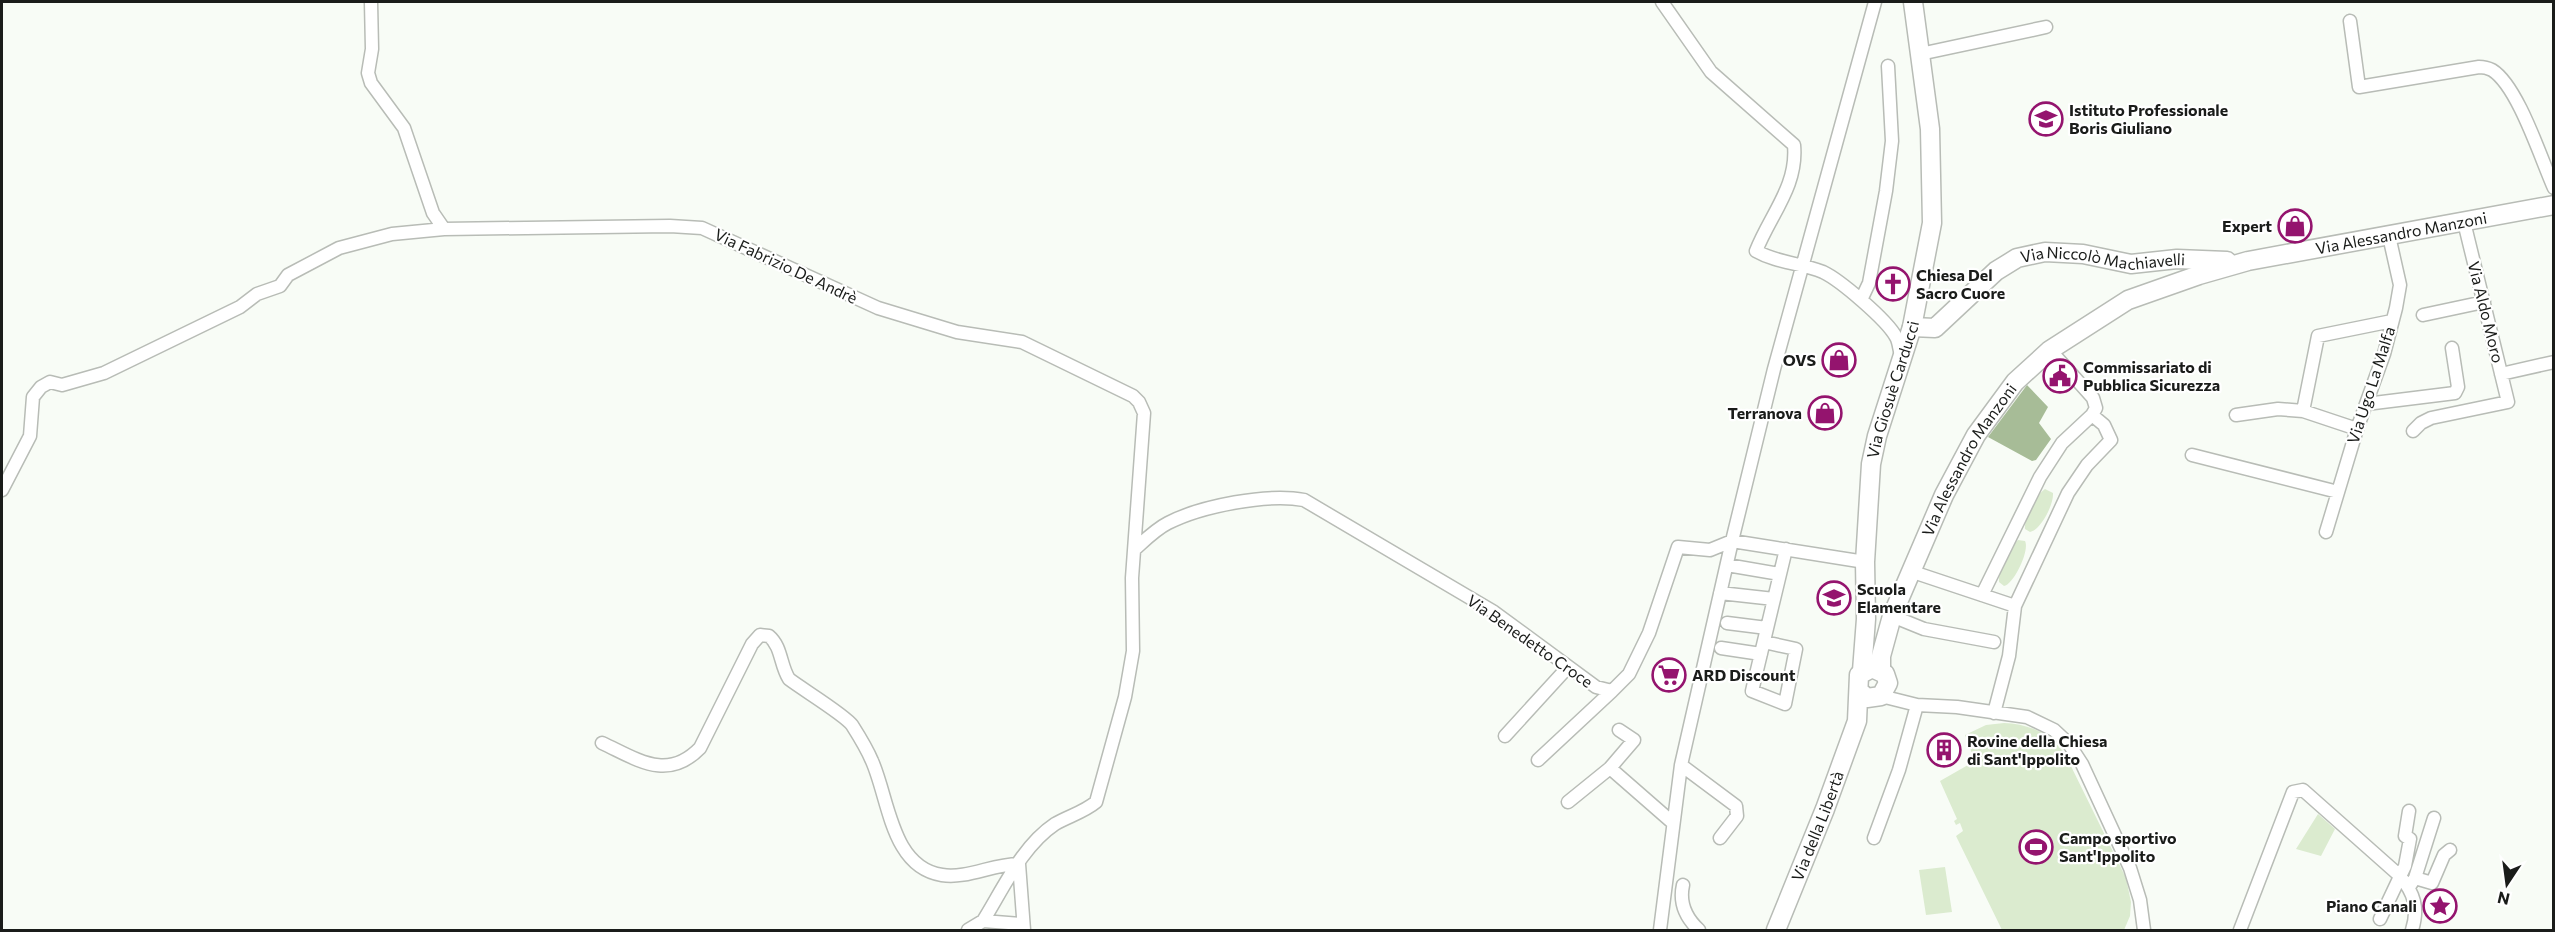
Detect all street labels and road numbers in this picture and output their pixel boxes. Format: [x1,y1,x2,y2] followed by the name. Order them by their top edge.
[2314,207,2488,257] street label: Via Alessandro Manzoni
[712,224,861,307] street label: Via Fabrizio De Andrè
[2018,242,2185,273] street label: Via Niccolò Machiavelli
[2465,259,2508,365] street label: Via Aldo Moro
[1862,319,1922,460] street label: Via Giosuè Carducci
[2343,324,2398,446] street label: Via Ugo La Malfa
[1917,379,2020,539] street label: Via Alessandro Manzoni
[1464,590,1597,691] street label: Via Benedetto Croce
[1787,768,1847,883] street label: Via della Libertà

